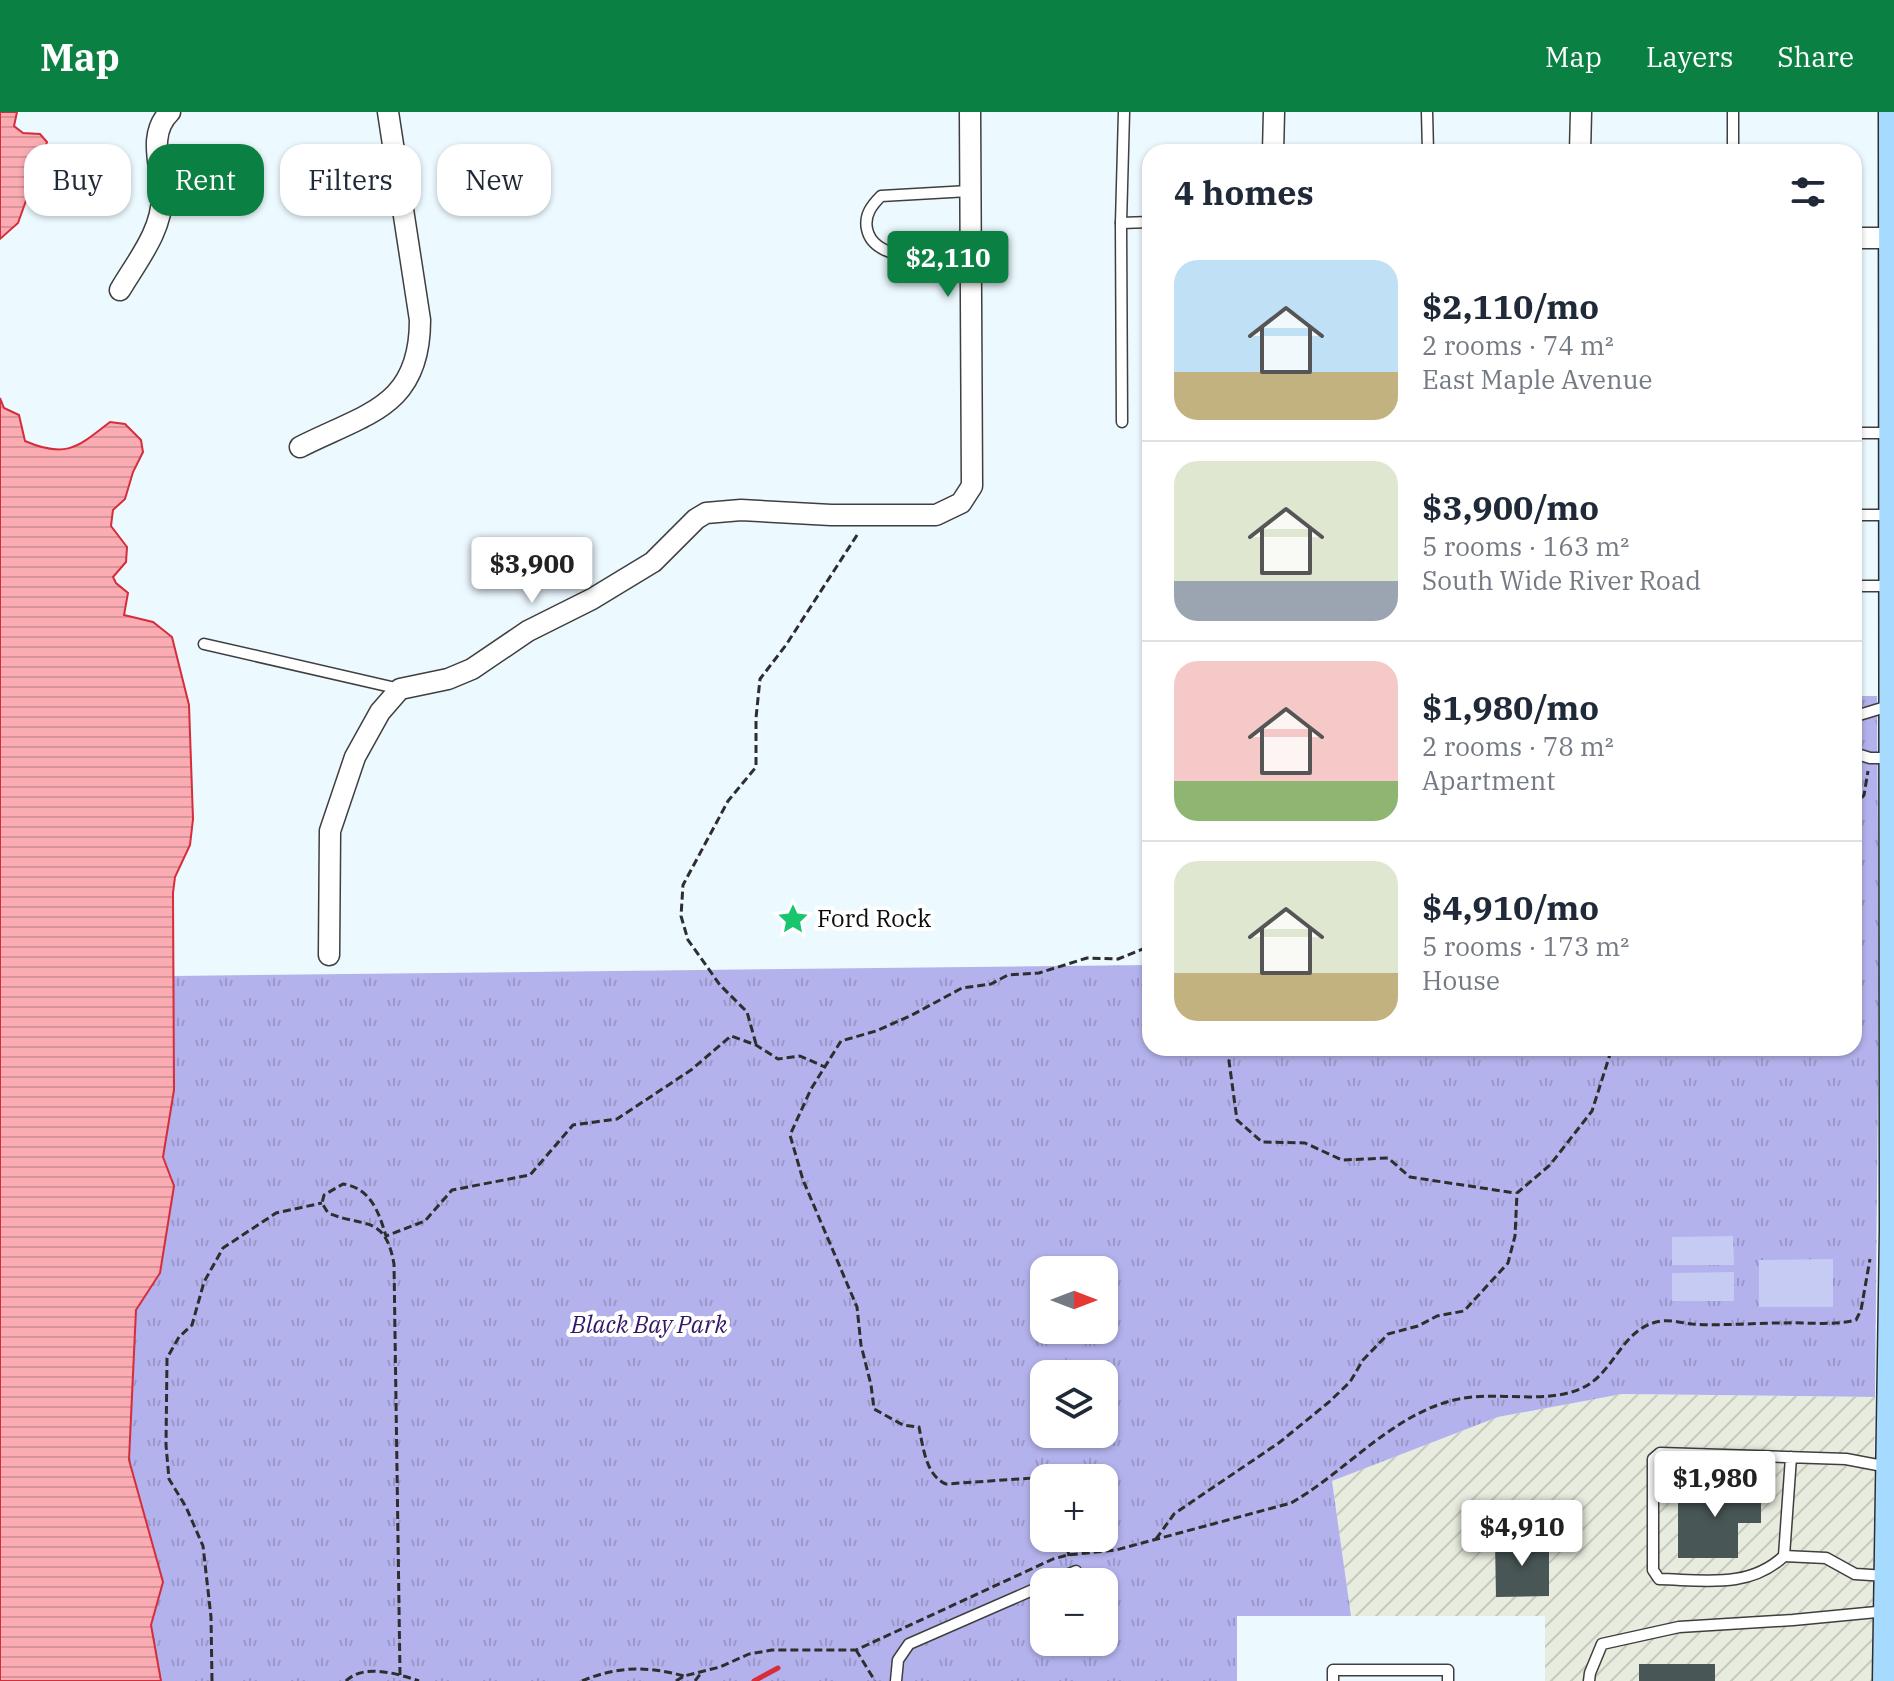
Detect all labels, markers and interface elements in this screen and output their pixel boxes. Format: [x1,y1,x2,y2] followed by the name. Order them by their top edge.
[40,32,120,81] text: Map
[1545,38,1602,75] text: Map
[1646,38,1733,75] text: Layers
[1777,38,1854,75] text: Share
[24,144,131,216] chip: Buy
[147,144,264,216] chip: Rent
[280,144,421,216] chip: Filters
[437,144,551,216] chip: New
[1174,170,1314,214] text: 4 homes
[1786,170,1830,214] icon: filters
[883,231,1013,299] pin: $2,110
[905,240,991,274] text: $2,110
[1422,284,1599,328] text: $2,110/mo
[1238,292,1334,388] icon: home
[1422,328,1614,362] text: 2 rooms · 74 m²
[1422,362,1653,396] text: East Maple Avenue
[1422,485,1599,529] text: $3,900/mo
[1238,493,1334,589] icon: home
[1422,529,1629,563] text: 5 rooms · 163 m²
[467,537,597,605] pin: $3,900
[489,546,575,580] text: $3,900
[1422,563,1701,597] text: South Wide River Road
[1422,685,1599,729] text: $1,980/mo
[1238,693,1334,789] icon: home
[1422,729,1614,763] text: 2 rooms · 78 m²
[1422,763,1555,797] text: Apartment
[1422,885,1599,929] text: $4,910/mo
[1238,893,1334,989] icon: home
[776,902,810,936] place icon: Ford Rock
[817,902,931,934] place label: Ford Rock
[1422,929,1629,963] text: 5 rooms · 173 m²
[1422,963,1500,997] text: House
[1030,1256,1118,1344] north arrow
[1030,1256,1118,1656] map controls
[570,1308,727,1340] park label: Black Bay Park
[1030,1360,1118,1448] button: layers
[1650,1451,1780,1519] pin: $1,980
[1672,1460,1758,1494] text: $1,980
[1030,1464,1118,1552] button: +
[1457,1500,1587,1568] pin: $4,910
[1479,1509,1565,1543] text: $4,910
[1030,1568,1118,1656] button: −

